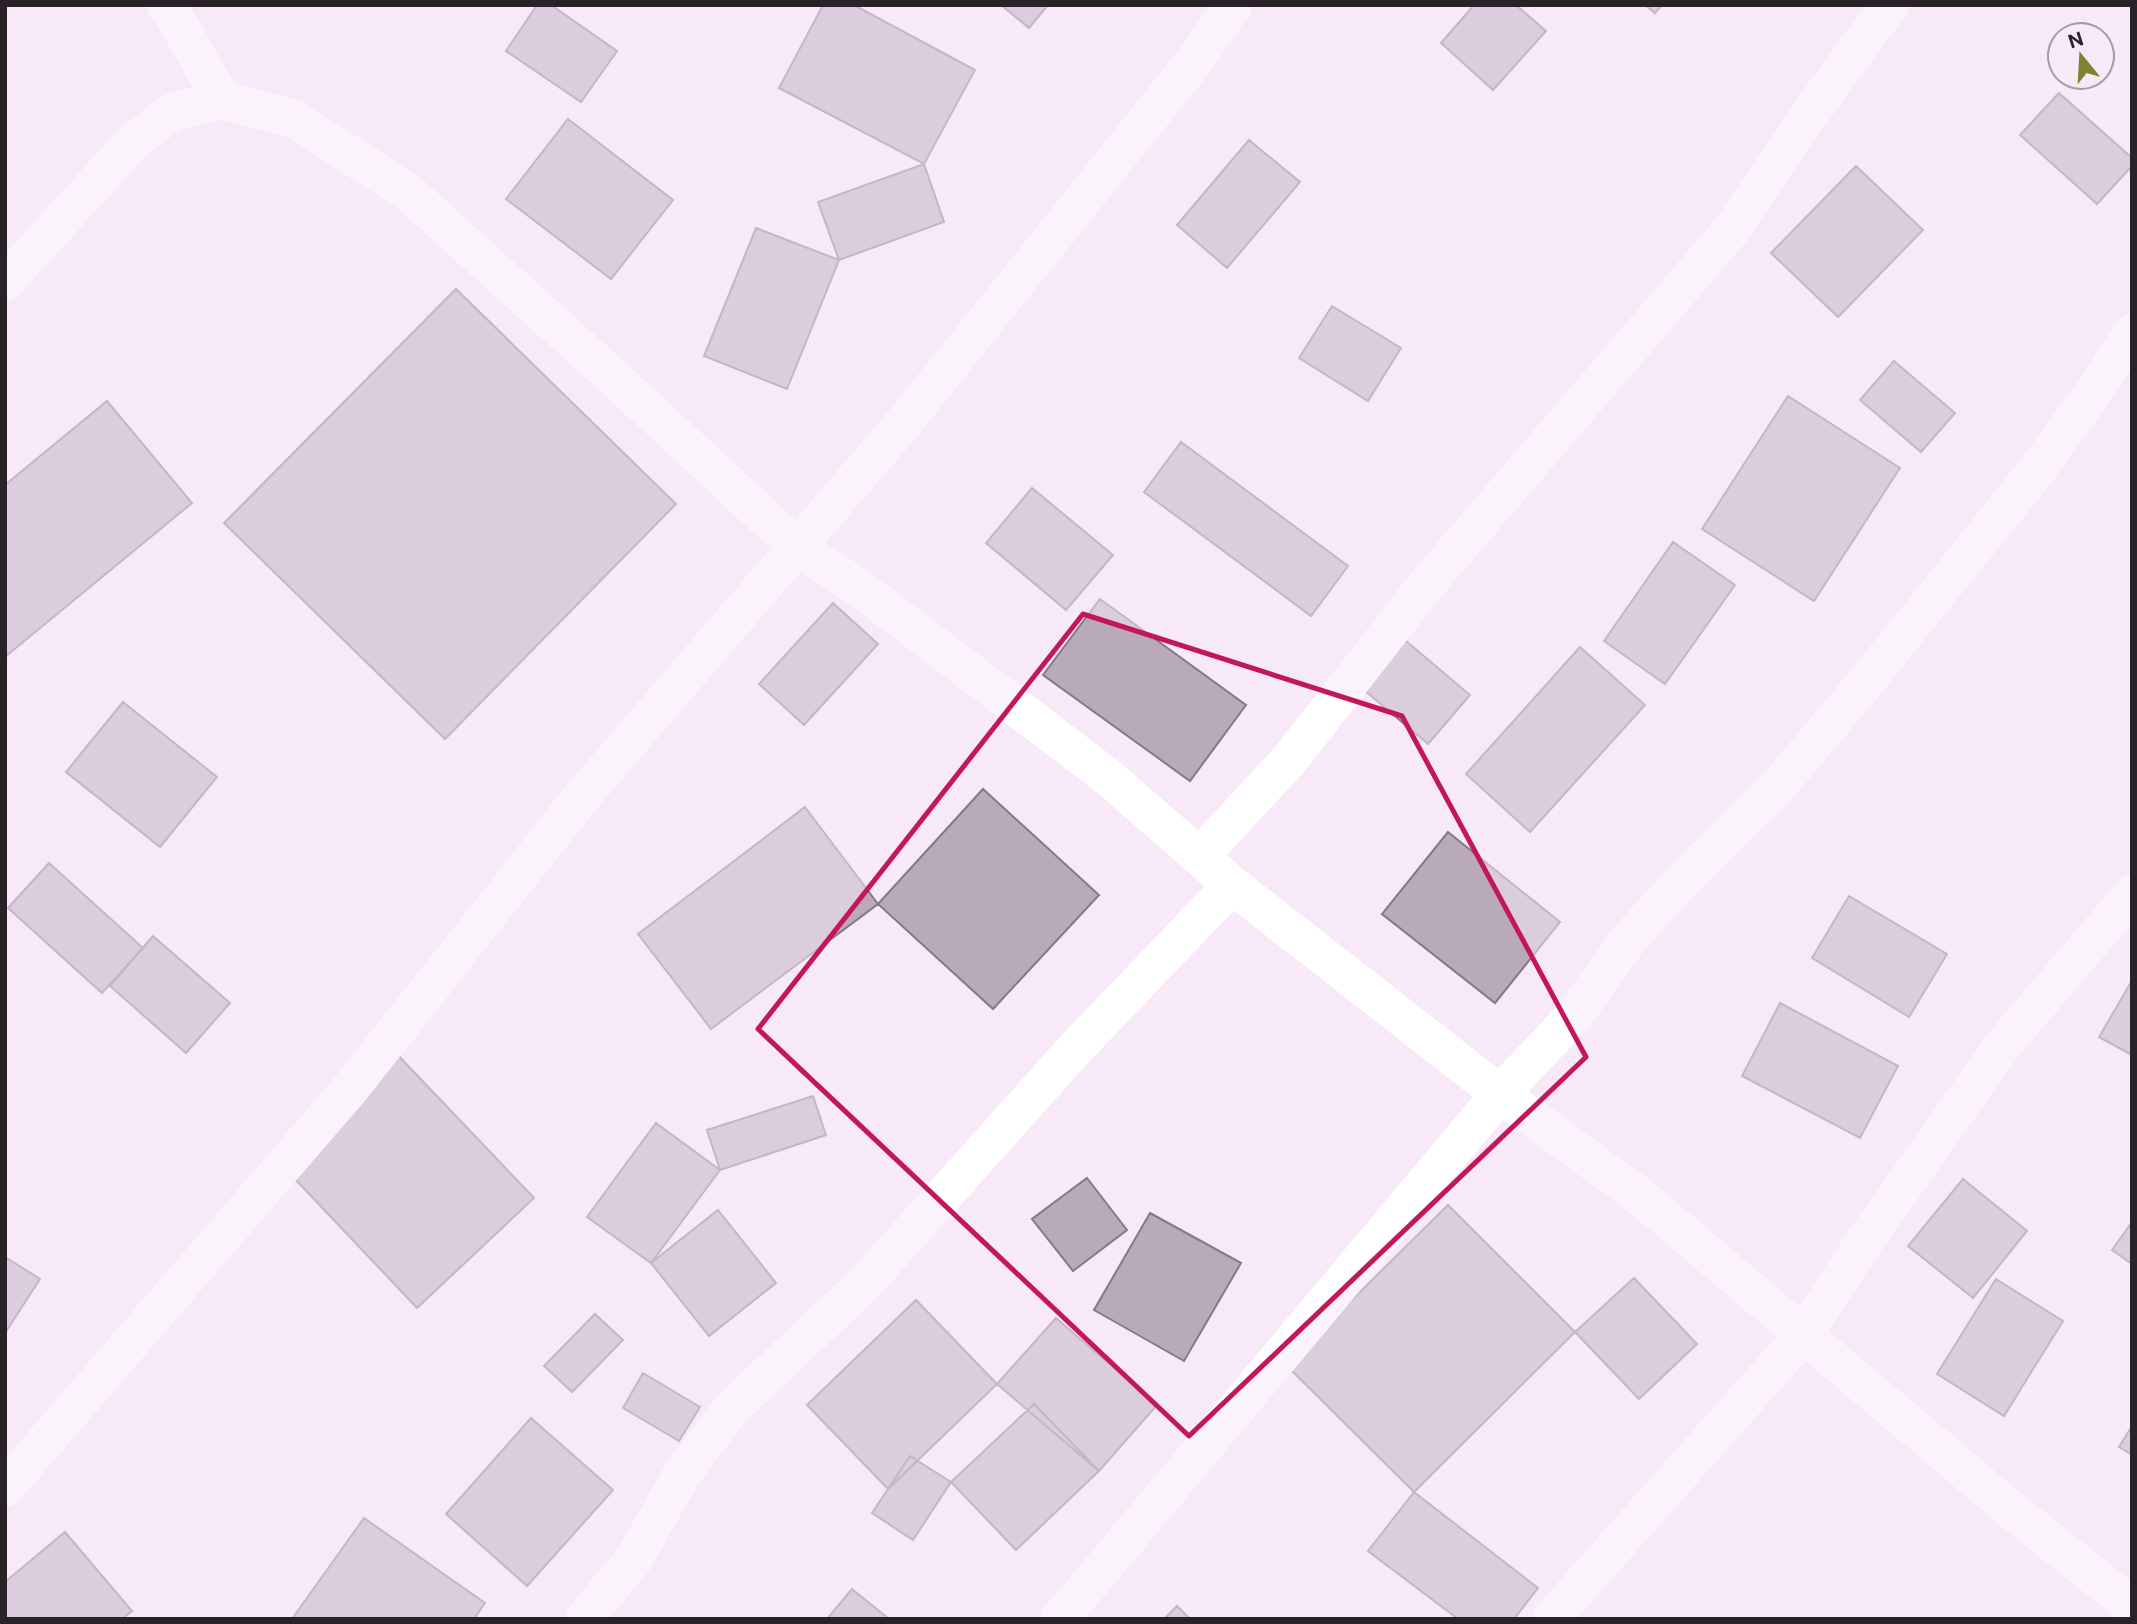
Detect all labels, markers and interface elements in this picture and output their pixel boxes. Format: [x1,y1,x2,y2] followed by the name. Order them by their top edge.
[2046,21,2116,91] north arrow
[2065,27,2086,53] text: N

